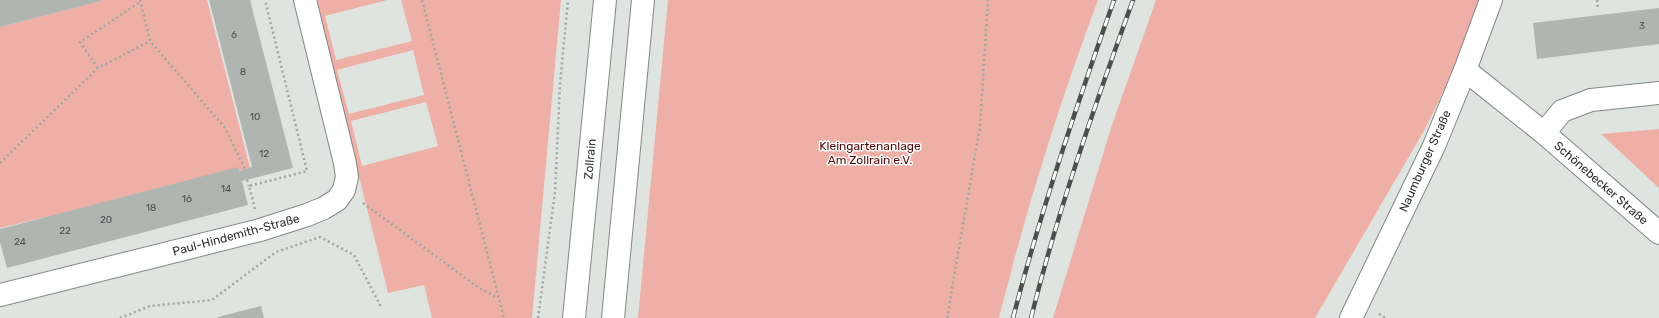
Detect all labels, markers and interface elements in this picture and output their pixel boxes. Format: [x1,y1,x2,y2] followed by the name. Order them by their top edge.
[1639,20,1645,32] house number: 3
[231,29,237,41] house number: 6
[240,66,246,78] house number: 8
[1396,108,1454,214] street label: Naumburger Straße
[250,111,260,123] house number: 10
[581,138,599,180] street label: Zollrain
[1551,138,1651,228] street label: Schönebecker Straße
[819,139,921,167] park label: Kleingartenanlage Am Zollrain e.V.
[259,148,269,160] house number: 12
[221,183,231,195] house number: 14
[182,193,192,205] house number: 16
[146,202,156,214] house number: 18
[171,211,301,259] street label: Paul-Hindemith-Straße
[100,214,112,226] house number: 20
[59,225,71,237] house number: 22
[14,236,26,248] house number: 24

